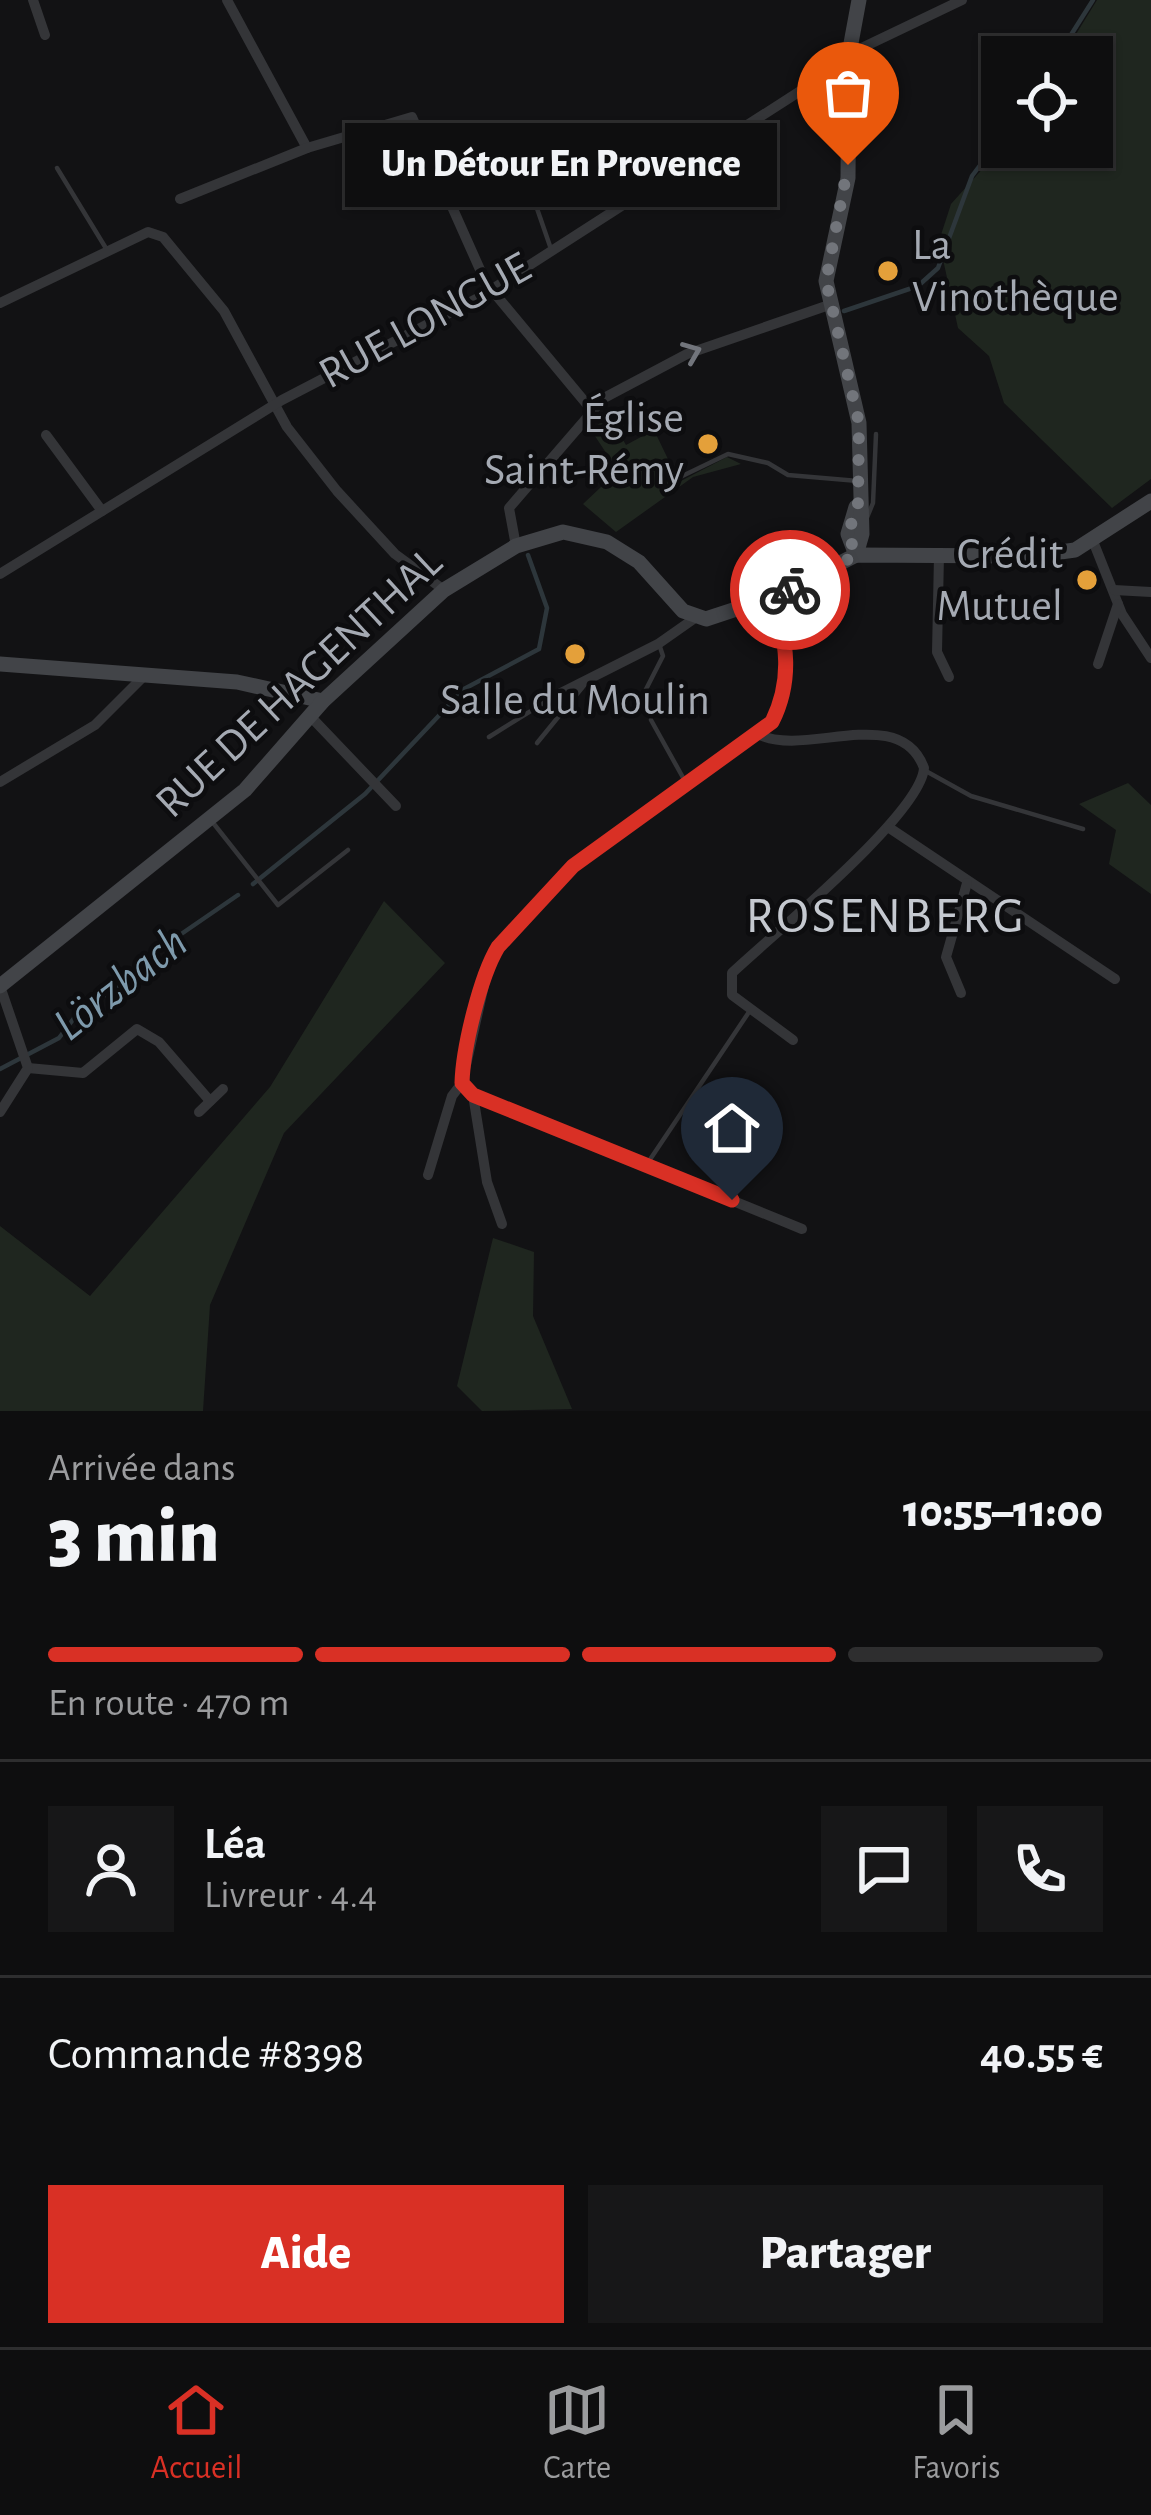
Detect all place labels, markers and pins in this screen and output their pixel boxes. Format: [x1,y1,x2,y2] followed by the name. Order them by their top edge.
[797,42,899,165] pin
[344,123,776,207] callout: Un Détour En Provence
[912,223,1119,320] place label: La Vinothèque
[875,258,901,284] marker: La Vinothèque
[484,392,684,493] place label: Église Saint-Rémy
[695,431,721,457] marker: Église Saint-Rémy
[936,532,1063,629] place label: Crédit Mutuel
[1074,567,1100,593] marker: Crédit Mutuel
[562,641,588,667] marker: Salle du Moulin
[440,678,710,723] place label: Salle du Moulin
[681,1077,783,1200] pin

